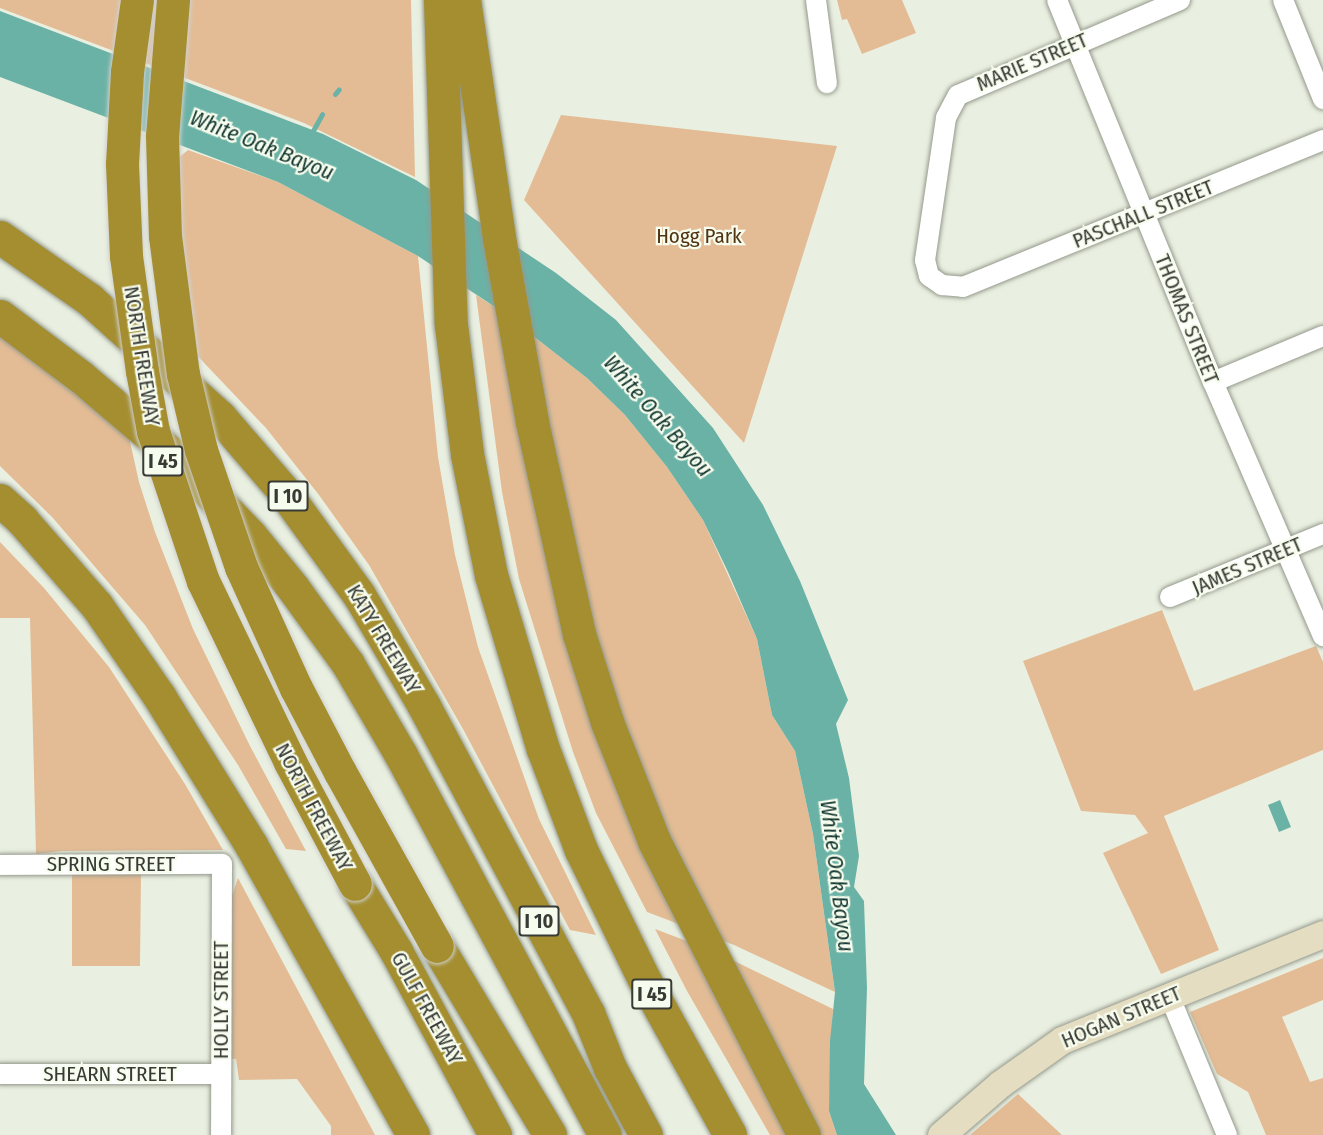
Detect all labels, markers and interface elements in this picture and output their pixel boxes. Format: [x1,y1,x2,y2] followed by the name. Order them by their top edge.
[973,27,1091,97] street label: MARIE STREET
[186,104,338,186] water label: White Oak Bayou
[1069,174,1217,254] street label: PASCHALL STREET
[656,223,742,249] park label: Hogg Park
[1150,251,1224,387] street label: THOMAS STREET
[119,284,165,428] street label: NORTH FREEWAY
[598,350,718,482] water label: White Oak Bayou
[142,444,184,478] road number: I 45
[267,479,309,513] road number: I 10
[1188,531,1306,601] street label: JAMES STREET
[342,580,426,698] street label: KATY FREEWAY
[270,739,358,875] street label: NORTH FREEWAY
[815,799,859,953] water label: White Oak Bayou
[47,851,175,877] street label: SPRING STREET
[518,904,560,938] road number: I 10
[208,941,234,1059] street label: HOLLY STREET
[386,948,468,1068] street label: GULF FREEWAY
[631,977,673,1011] road number: I 45
[1058,981,1184,1053] street label: HOGAN STREET
[43,1061,177,1087] street label: SHEARN STREET

